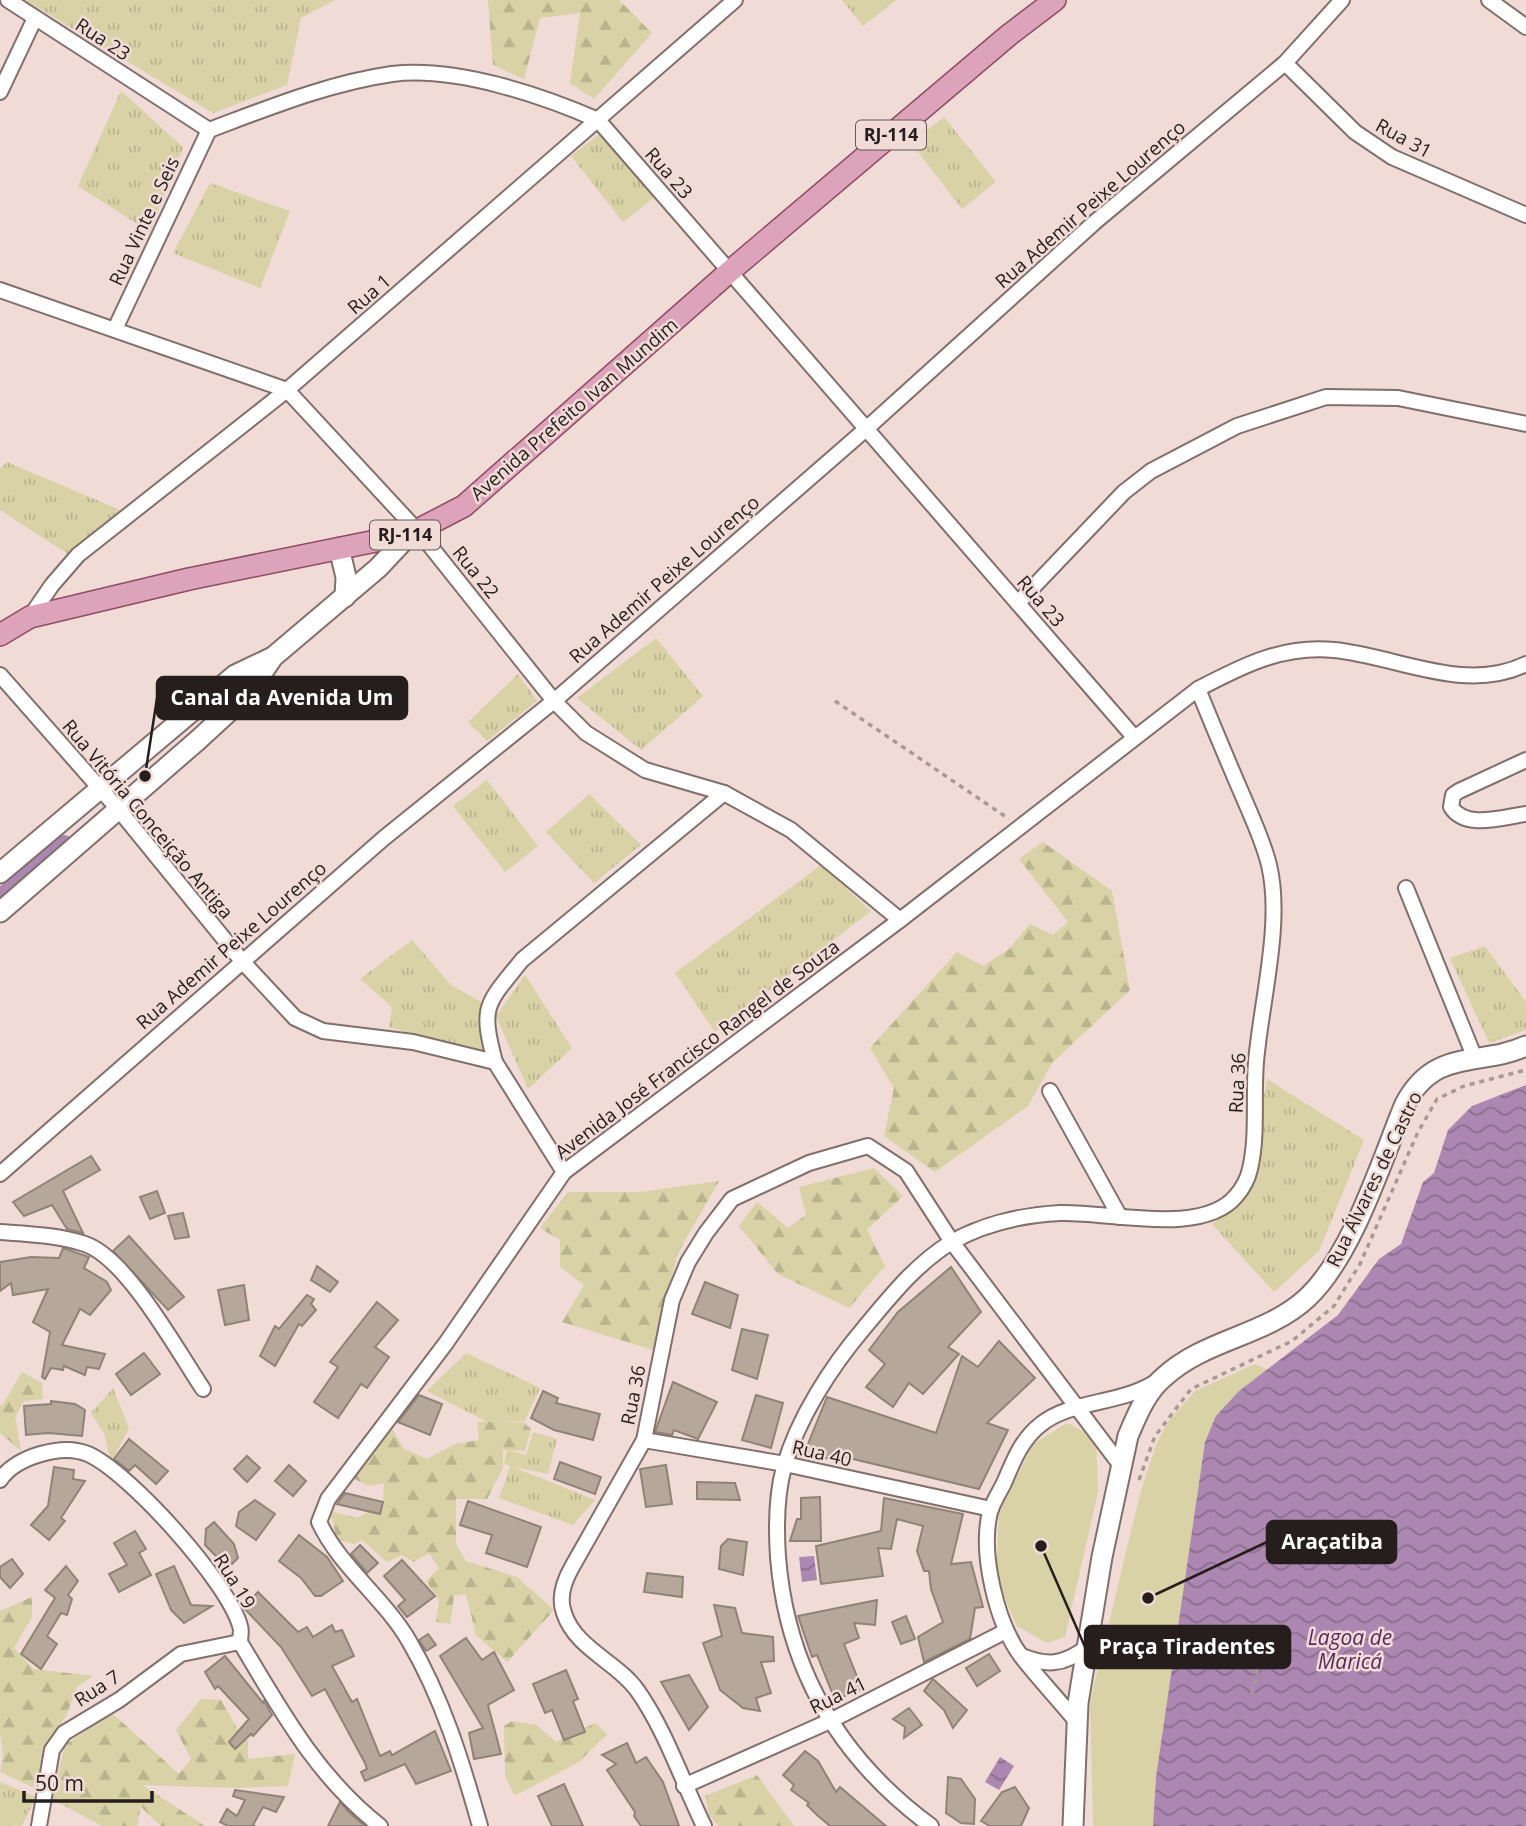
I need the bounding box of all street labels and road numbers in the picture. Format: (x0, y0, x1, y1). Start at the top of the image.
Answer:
street label: Rua 23 (71, 12, 135, 66)
street label: Rua 31 (1371, 112, 1437, 164)
street label: Rua Ademir Peixe Lourenço (989, 114, 1191, 294)
road number: RJ-114 (856, 120, 926, 150)
street label: Rua 23 (639, 142, 699, 204)
street label: Rua Vinte e Seis (103, 152, 185, 290)
street label: Rua 1 (342, 268, 396, 320)
street label: Avenida Prefeito Ivan Mundim (465, 312, 683, 506)
street label: Rua Ademir Peixe Lourenço (563, 489, 765, 669)
road number: RJ-114 (370, 520, 440, 550)
street label: Rua 22 (447, 540, 505, 604)
street label: Rua 23 (1011, 570, 1071, 632)
street label: Rua Vitória Conceição Antiga (57, 714, 239, 924)
street label: Rua Ademir Peixe Lourenço (130, 855, 332, 1035)
street label: Avenida José Francisco Rangel de Souza (549, 933, 845, 1165)
street label: Rua 36 (1222, 1052, 1252, 1114)
street label: Rua Álvares de Castro (1320, 1087, 1428, 1271)
street label: Rua 36 (614, 1363, 652, 1427)
street label: Rua 40 (790, 1434, 854, 1472)
street label: Rua 19 (208, 1548, 262, 1614)
street label: Rua 7 (69, 1664, 125, 1712)
street label: Rua 41 (805, 1670, 871, 1720)

